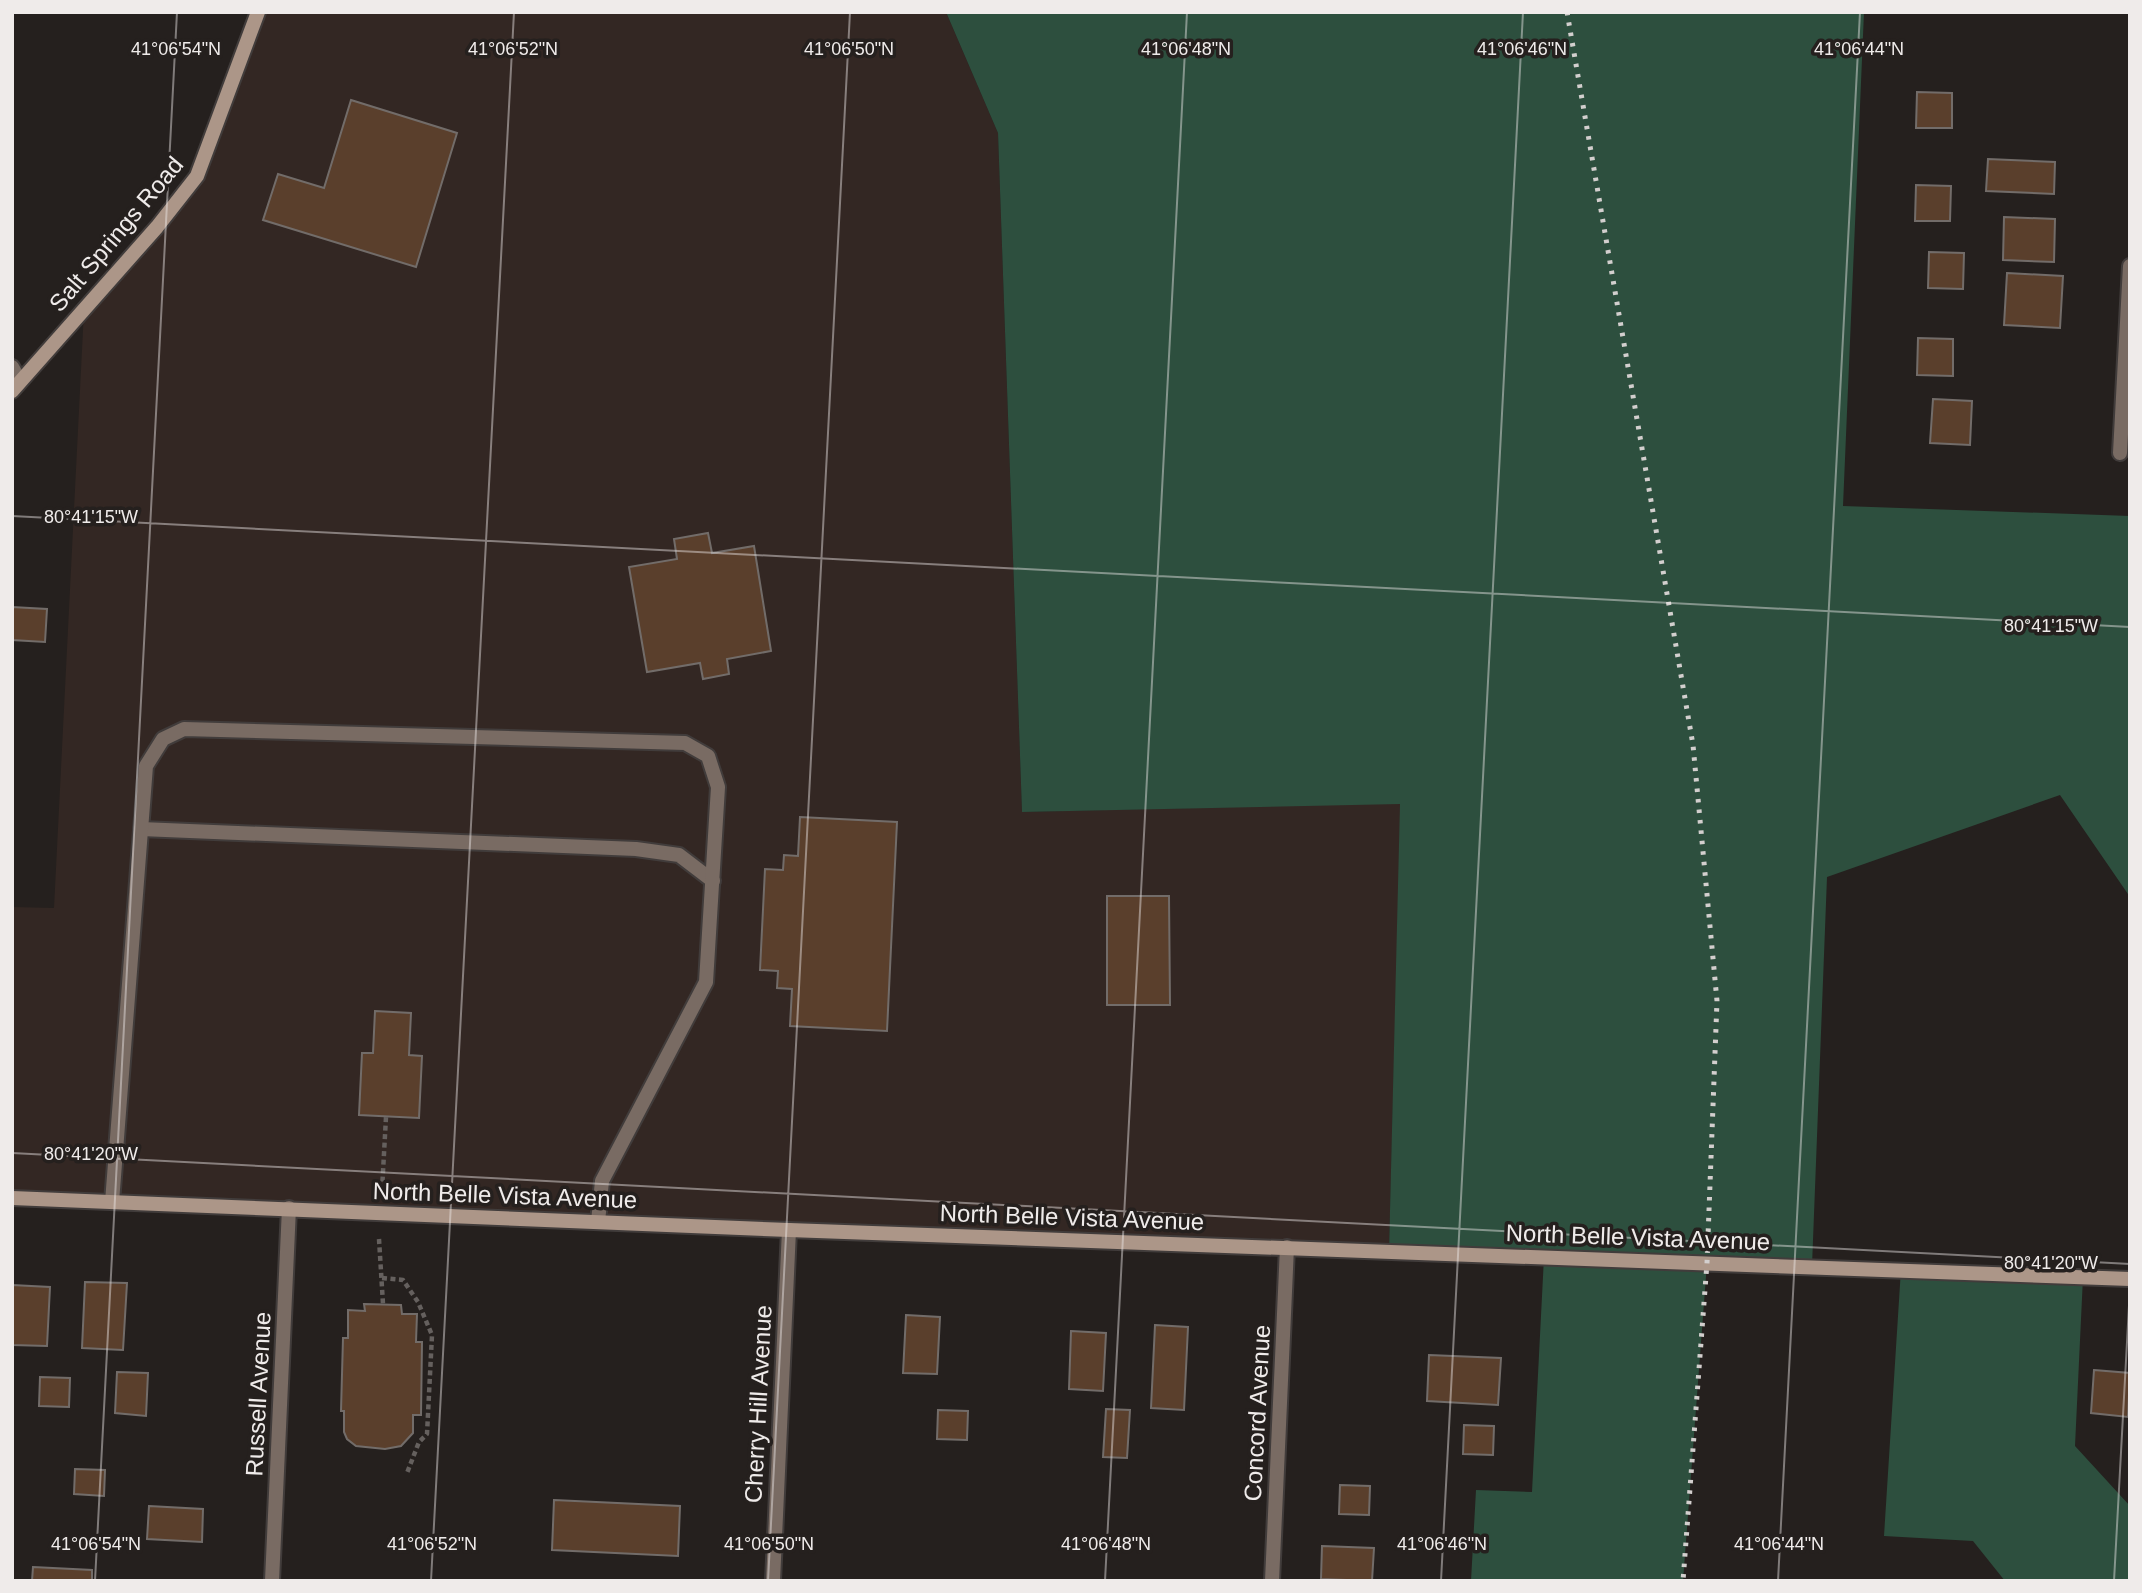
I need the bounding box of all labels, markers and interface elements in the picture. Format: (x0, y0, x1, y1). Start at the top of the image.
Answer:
text: 41°06'54"N (131, 39, 221, 59)
text: 41°06'52"N (468, 39, 558, 59)
text: 41°06'50"N (804, 39, 894, 59)
text: 41°06'48"N (1141, 39, 1231, 59)
text: 41°06'46"N (1477, 39, 1567, 59)
text: 41°06'44"N (1814, 39, 1904, 59)
street label: Salt Springs Road (43, 151, 189, 317)
text: 80°41'15"W (44, 507, 138, 527)
text: 80°41'15"W (2004, 616, 2098, 636)
text: 80°41'20"W (44, 1144, 138, 1164)
street label: North Belle Vista Avenue (372, 1177, 638, 1213)
street label: North Belle Vista Avenue (939, 1199, 1205, 1235)
street label: North Belle Vista Avenue (1505, 1219, 1771, 1255)
text: 80°41'20"W (2004, 1253, 2098, 1273)
street label: Cherry Hill Avenue (739, 1304, 777, 1504)
street label: Russell Avenue (240, 1311, 276, 1477)
street label: Concord Avenue (1239, 1324, 1275, 1502)
text: 41°06'54"N (51, 1534, 141, 1554)
text: 41°06'52"N (387, 1534, 477, 1554)
text: 41°06'50"N (724, 1534, 814, 1554)
text: 41°06'48"N (1061, 1534, 1151, 1554)
text: 41°06'46"N (1397, 1534, 1487, 1554)
text: 41°06'44"N (1734, 1534, 1824, 1554)

